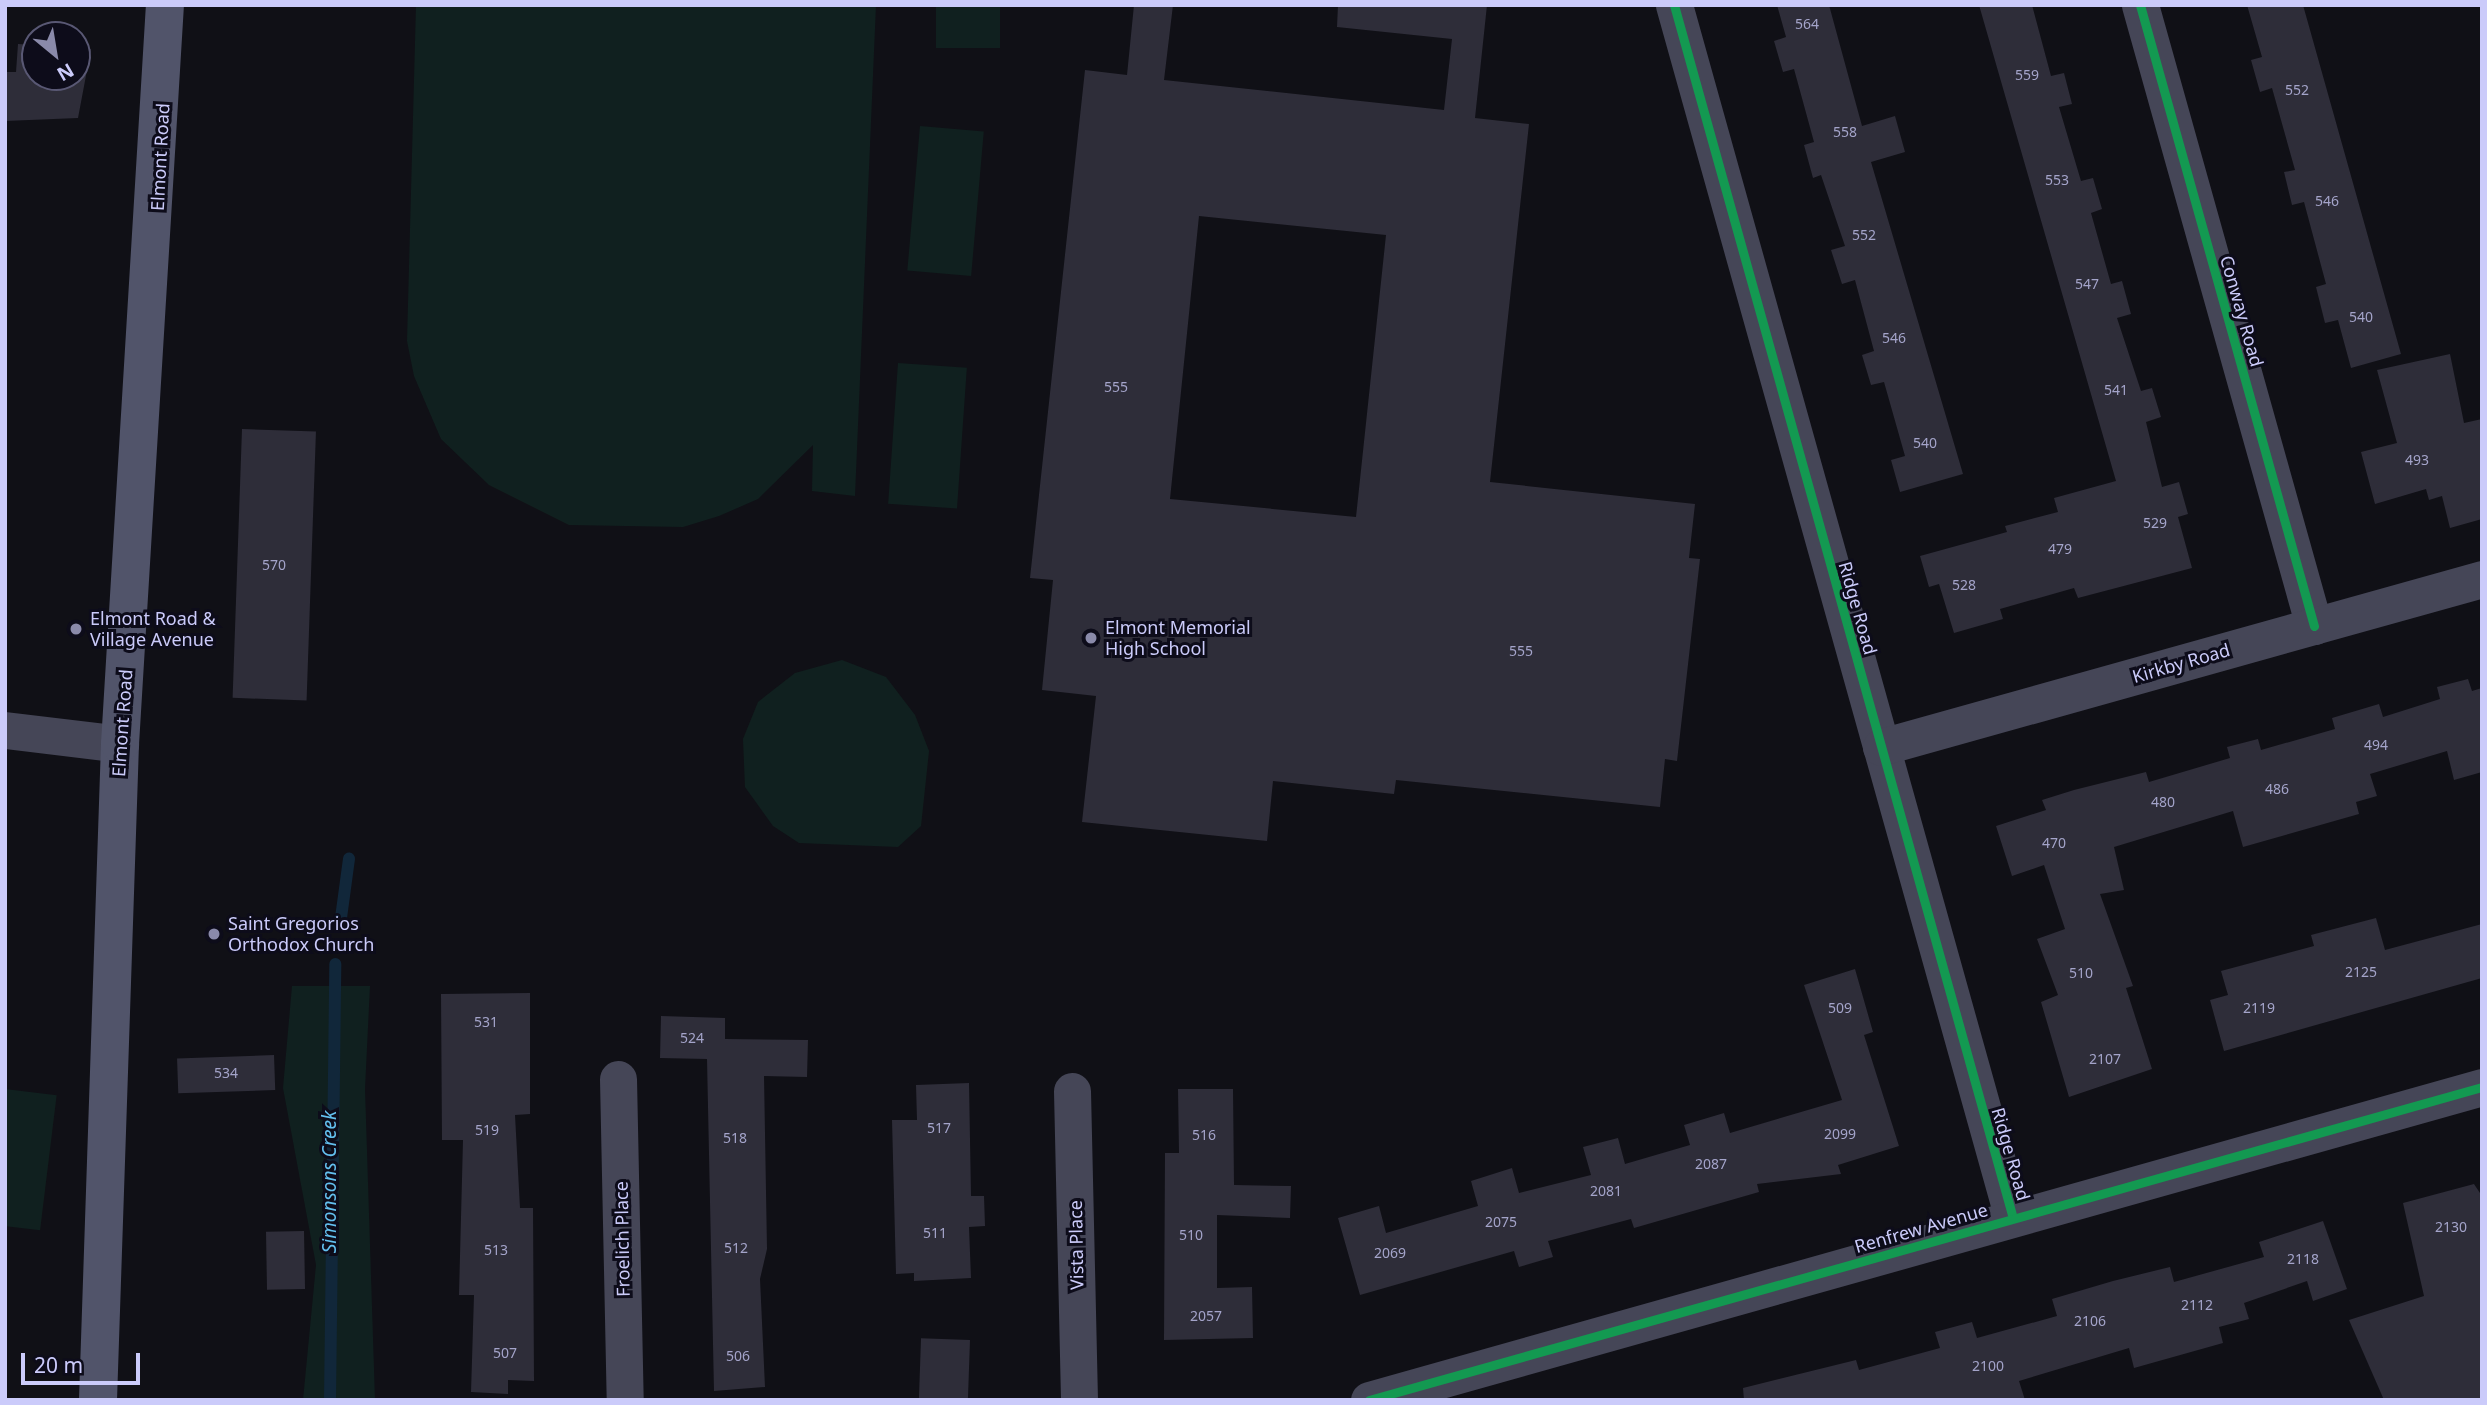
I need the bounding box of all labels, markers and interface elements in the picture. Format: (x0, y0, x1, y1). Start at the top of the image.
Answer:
house number: 564 (1795, 16, 1819, 32)
north arrow (21, 21, 91, 91)
text: N (52, 57, 79, 88)
house number: 559 (2015, 67, 2039, 83)
house number: 552 (2285, 82, 2309, 98)
street label: Elmont Road (146, 103, 174, 211)
house number: 558 (1833, 124, 1857, 140)
house number: 553 (2045, 172, 2069, 188)
house number: 546 (2315, 193, 2339, 209)
house number: 552 (1852, 227, 1876, 243)
street label: Conway Road (2216, 253, 2268, 369)
house number: 547 (2075, 276, 2099, 292)
house number: 540 (2349, 309, 2373, 325)
house number: 546 (1882, 330, 1906, 346)
house number: 555 (1104, 379, 1128, 395)
house number: 541 (2104, 382, 2128, 398)
house number: 540 (1913, 435, 1937, 451)
house number: 493 (2405, 452, 2429, 468)
house number: 529 (2143, 515, 2167, 531)
house number: 479 (2048, 541, 2072, 557)
house number: 570 (262, 557, 286, 573)
street label: Ridge Road (1834, 559, 1882, 657)
house number: 528 (1952, 577, 1976, 593)
place label: Elmont Road & Village Avenue (90, 608, 216, 650)
place label: Elmont Memorial High School (1105, 617, 1251, 660)
marker: Elmont Road & Village Avenue (68, 621, 84, 637)
marker: Elmont Memorial High School (1083, 630, 1099, 646)
street label: Kirkby Road (2130, 639, 2232, 687)
house number: 555 (1509, 643, 1533, 659)
street label: Elmont Road (107, 668, 137, 778)
house number: 494 (2364, 737, 2388, 753)
house number: 486 (2265, 781, 2289, 797)
house number: 480 (2151, 794, 2175, 810)
house number: 470 (2042, 835, 2066, 851)
place label: Saint Gregorios Orthodox Church (228, 913, 374, 956)
marker: Saint Gregorios Orthodox Church (206, 926, 222, 942)
house number: 2125 (2345, 964, 2377, 980)
house number: 510 (2069, 965, 2093, 981)
house number: 509 (1828, 1000, 1852, 1016)
house number: 2119 (2243, 1000, 2275, 1016)
house number: 531 (474, 1014, 498, 1030)
house number: 524 (680, 1030, 704, 1046)
house number: 2107 (2089, 1051, 2121, 1067)
house number: 534 (214, 1065, 238, 1081)
street label: Ridge Road (1987, 1105, 2035, 1203)
water label: Simonsons Creek (319, 1111, 341, 1253)
house number: 517 (927, 1120, 951, 1136)
house number: 519 (475, 1122, 499, 1138)
house number: 2099 (1824, 1126, 1856, 1142)
house number: 516 (1192, 1127, 1216, 1143)
house number: 518 (723, 1130, 747, 1146)
house number: 2087 (1695, 1156, 1727, 1172)
street label: Froelich Place (610, 1181, 634, 1297)
house number: 2081 (1590, 1183, 1622, 1199)
street label: Renfrew Avenue (1852, 1199, 1990, 1257)
street label: Vista Place (1064, 1200, 1088, 1290)
house number: 2075 (1485, 1214, 1517, 1230)
house number: 2130 (2435, 1219, 2467, 1235)
house number: 511 (923, 1225, 947, 1241)
house number: 510 (1179, 1227, 1203, 1243)
house number: 512 (724, 1240, 748, 1256)
house number: 513 (484, 1242, 508, 1258)
house number: 2069 (1374, 1245, 1406, 1261)
house number: 2118 (2287, 1251, 2319, 1267)
house number: 2112 (2181, 1297, 2213, 1313)
house number: 2057 (1190, 1308, 1222, 1324)
house number: 2106 (2074, 1313, 2106, 1329)
scale bar (24, 1338, 144, 1382)
house number: 507 (493, 1345, 517, 1361)
house number: 506 (726, 1348, 750, 1364)
text: 20 m (34, 1351, 83, 1379)
house number: 2100 (1972, 1358, 2004, 1374)

